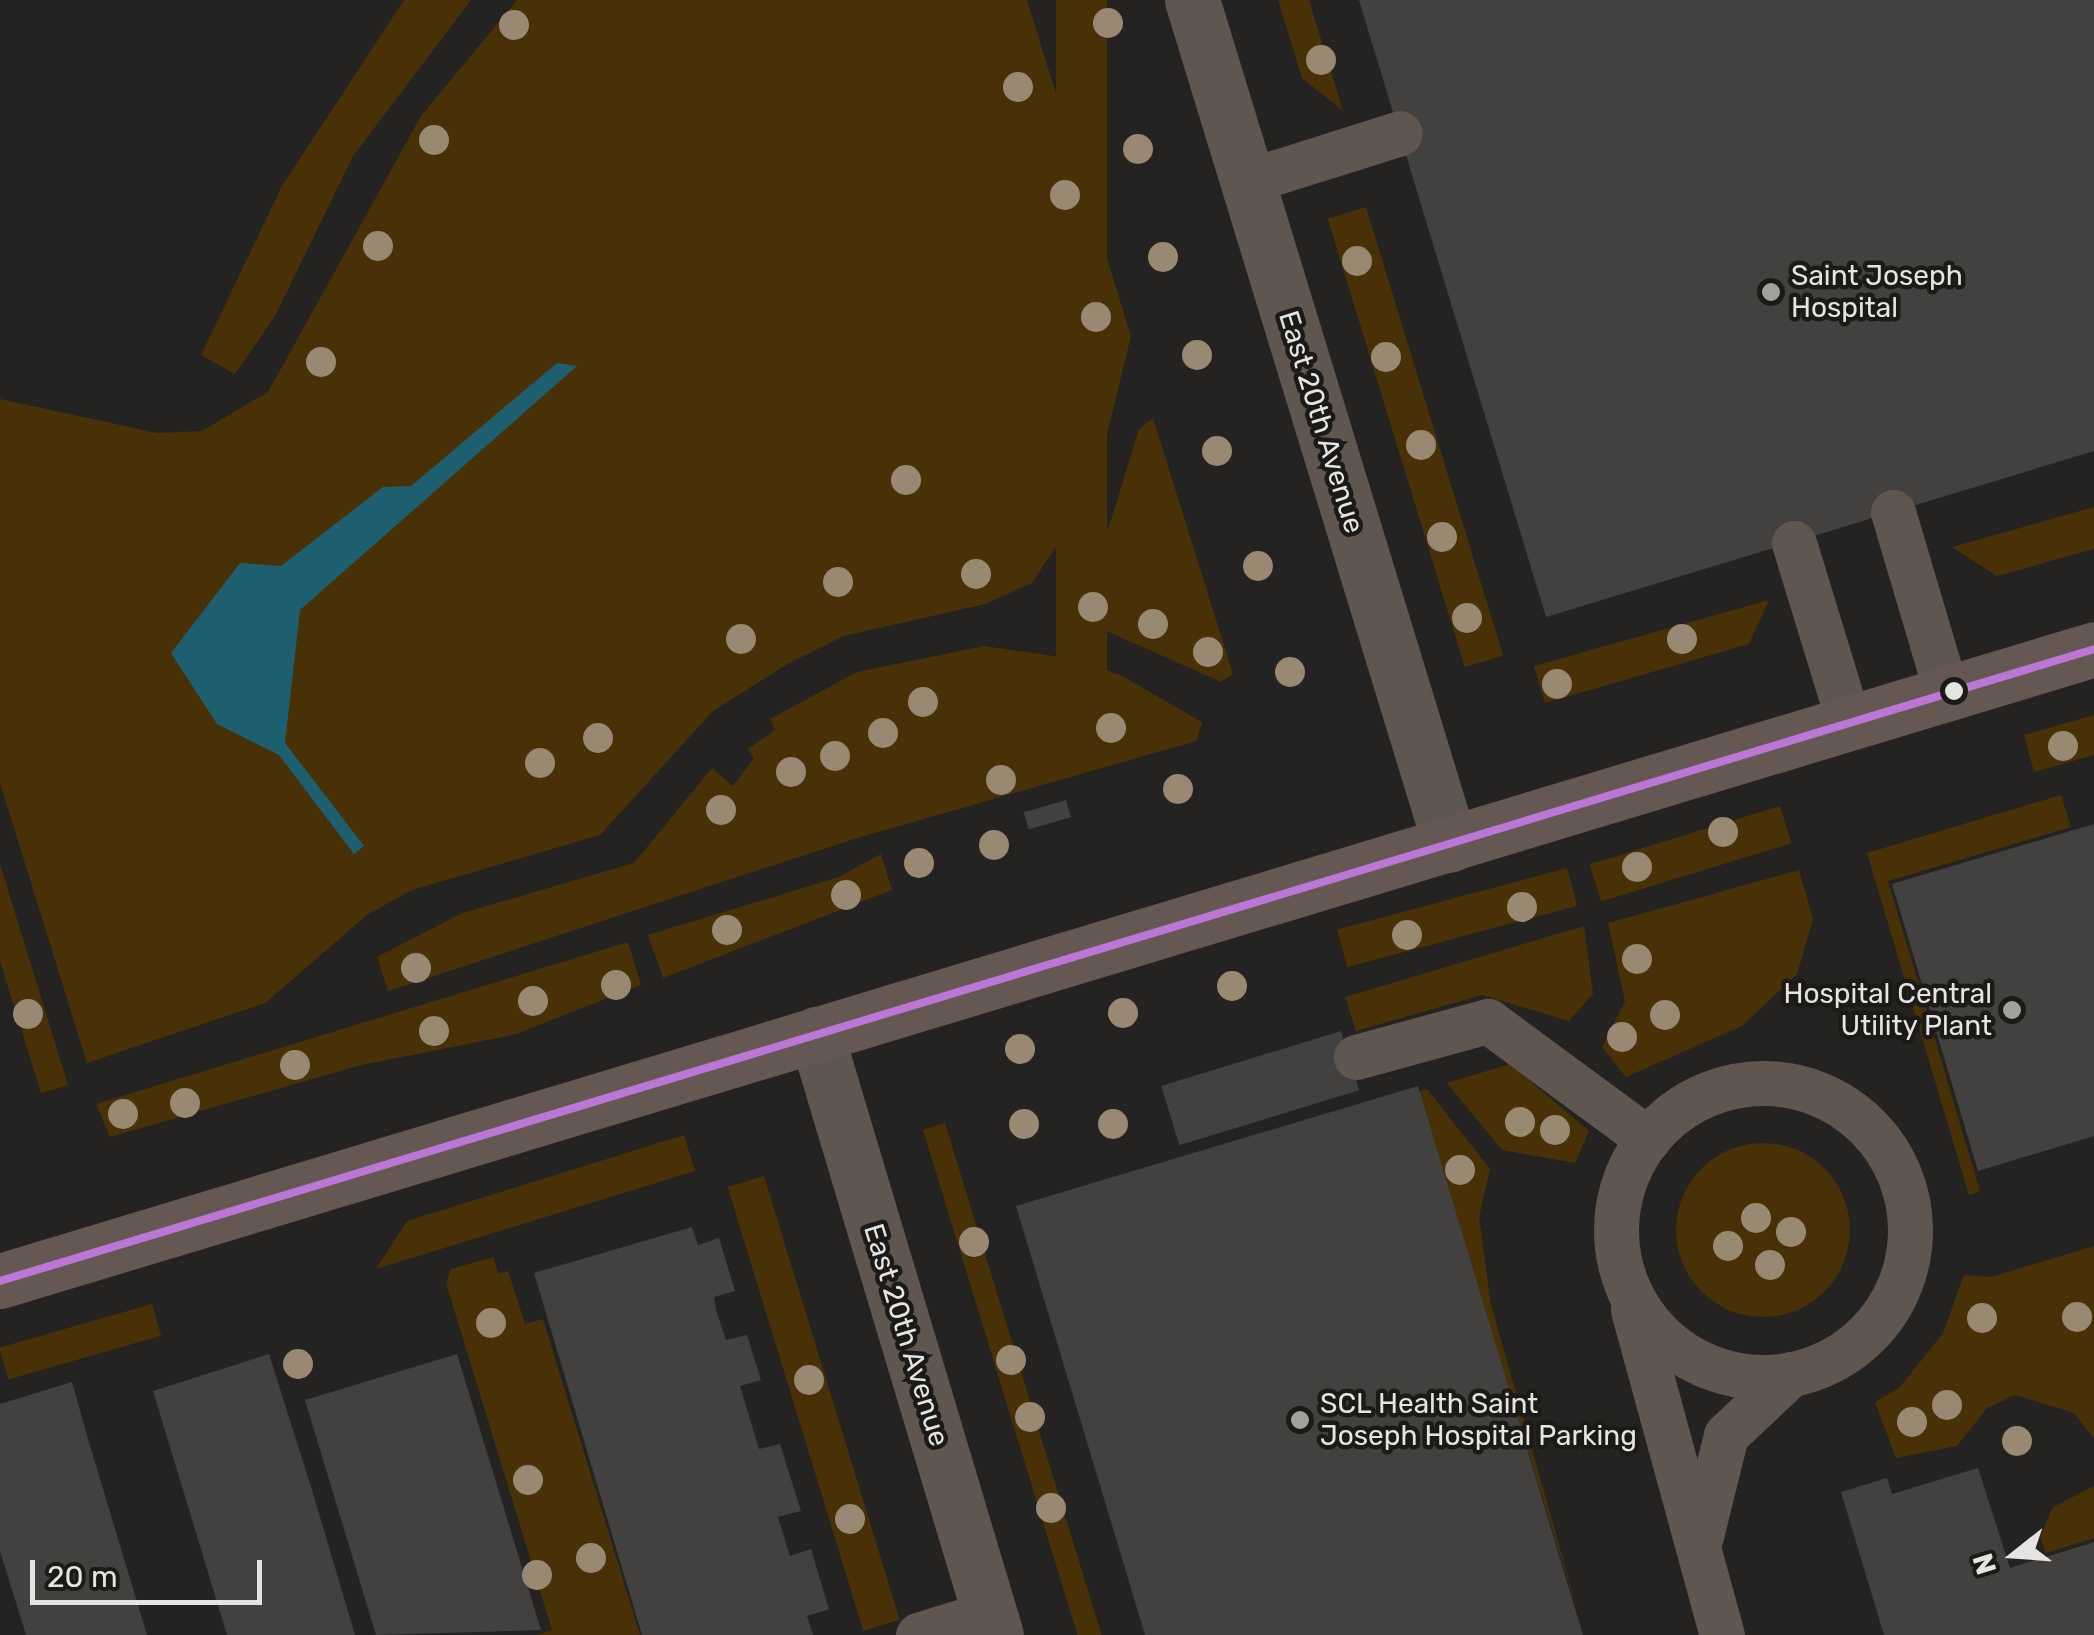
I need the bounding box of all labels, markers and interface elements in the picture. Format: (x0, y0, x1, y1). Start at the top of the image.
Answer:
place label: Saint Joseph Hospital (1791, 259, 1963, 325)
marker: Saint Joseph Hospital (1760, 281, 1782, 303)
street label: East 20th Avenue (1271, 306, 1371, 538)
unlabelled marker (1944, 681, 1964, 701)
place label: Hospital Central Utility Plant (1783, 977, 1992, 1043)
marker: Hospital Central Utility Plant (2001, 999, 2023, 1021)
street label: East 20th Avenue (856, 1219, 956, 1451)
place label: SCL Health Saint Joseph Hospital Parking (1320, 1387, 1637, 1453)
marker: SCL Health Saint Joseph Hospital Parking (1289, 1409, 1311, 1431)
north arrow (1964, 1505, 2064, 1605)
scale bar (35, 1540, 268, 1602)
text: N (1966, 1549, 2004, 1578)
text: 20 m (47, 1559, 118, 1595)

